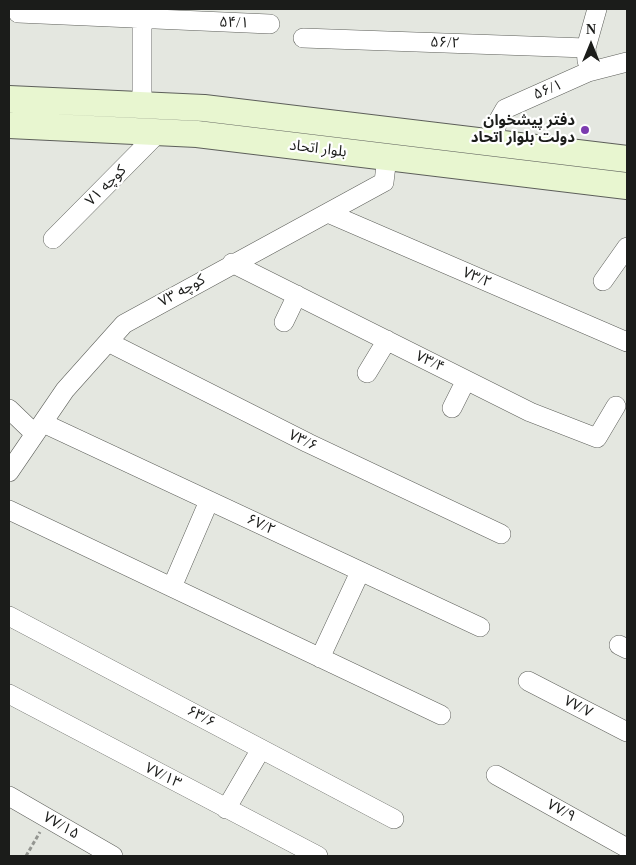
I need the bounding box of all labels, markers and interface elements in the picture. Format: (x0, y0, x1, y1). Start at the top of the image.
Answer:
street label: ۵۴/۱ (219, 13, 249, 33)
north arrow (566, 20, 616, 70)
text: N (586, 22, 596, 37)
street label: ۵۶/۲ (430, 33, 460, 53)
street label: ۵۶/۱ (531, 76, 565, 104)
place label: دفتر پیشخوان دولت بلوار اتحاد (471, 112, 575, 147)
marker: دفتر پیشخوان دولت بلوار اتحاد (579, 124, 591, 136)
street label: بلوار اتحاد (288, 137, 348, 161)
street label: کوچه ۷۱ (82, 162, 130, 210)
street label: ۷۳/۲ (460, 264, 494, 292)
street label: کوچه ۷۳ (156, 271, 208, 311)
street label: ۷۳/۴ (413, 347, 447, 377)
street label: ۷۳/۶ (286, 426, 320, 456)
street label: ۶۷/۲ (244, 511, 278, 539)
street label: ۷۷/۷ (561, 692, 595, 722)
street label: ۶۳/۶ (184, 702, 218, 732)
street label: ۷۷/۱۳ (142, 759, 184, 793)
street label: ۷۷/۹ (544, 796, 578, 826)
street label: ۷۷/۱۵ (40, 809, 82, 843)

